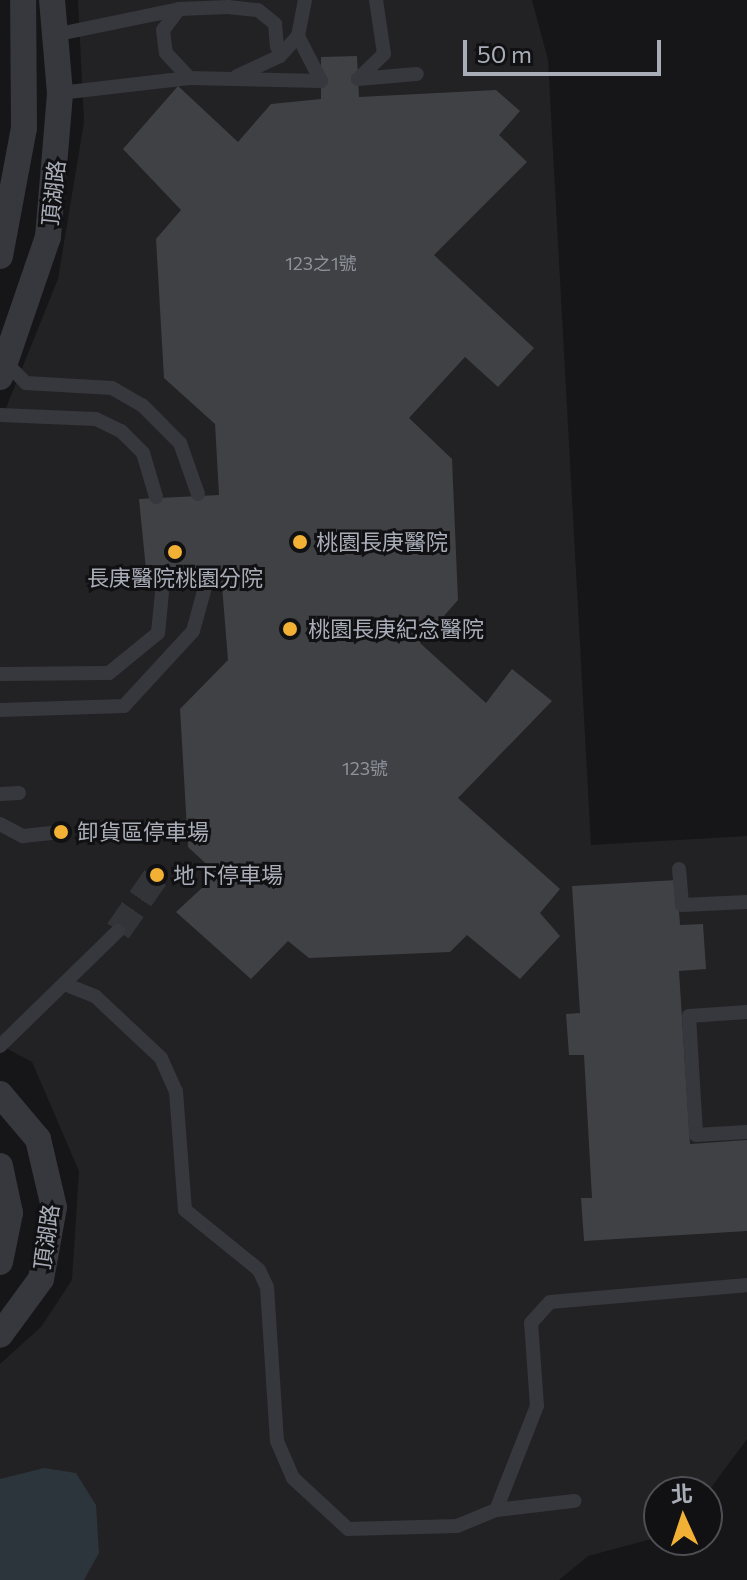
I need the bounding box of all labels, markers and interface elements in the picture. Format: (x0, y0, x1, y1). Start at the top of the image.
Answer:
scale bar (467, 24, 665, 74)
text: 50 m (477, 39, 532, 68)
street label: 頂湖路 (36, 159, 70, 227)
house number: 123之1號 (285, 252, 357, 274)
place label: 桃園長庚醫院 (316, 529, 448, 555)
marker: 桃園長庚醫院 (291, 533, 309, 551)
marker: 長庚醫院桃園分院 (166, 543, 184, 561)
place label: 長庚醫院桃園分院 (87, 565, 263, 591)
place label: 桃園長庚紀念醫院 (308, 616, 484, 642)
marker: 桃園長庚紀念醫院 (279, 618, 301, 640)
house number: 123號 (342, 757, 388, 779)
place label: 卸貨區停車場 (77, 819, 209, 845)
marker: 卸貨區停車場 (52, 823, 70, 841)
place label: 地下停車場 (173, 862, 283, 888)
marker: 地下停車場 (148, 866, 166, 884)
street label: 頂湖路 (28, 1202, 64, 1272)
north arrow (643, 1476, 723, 1556)
text: 北 (670, 1479, 694, 1508)

